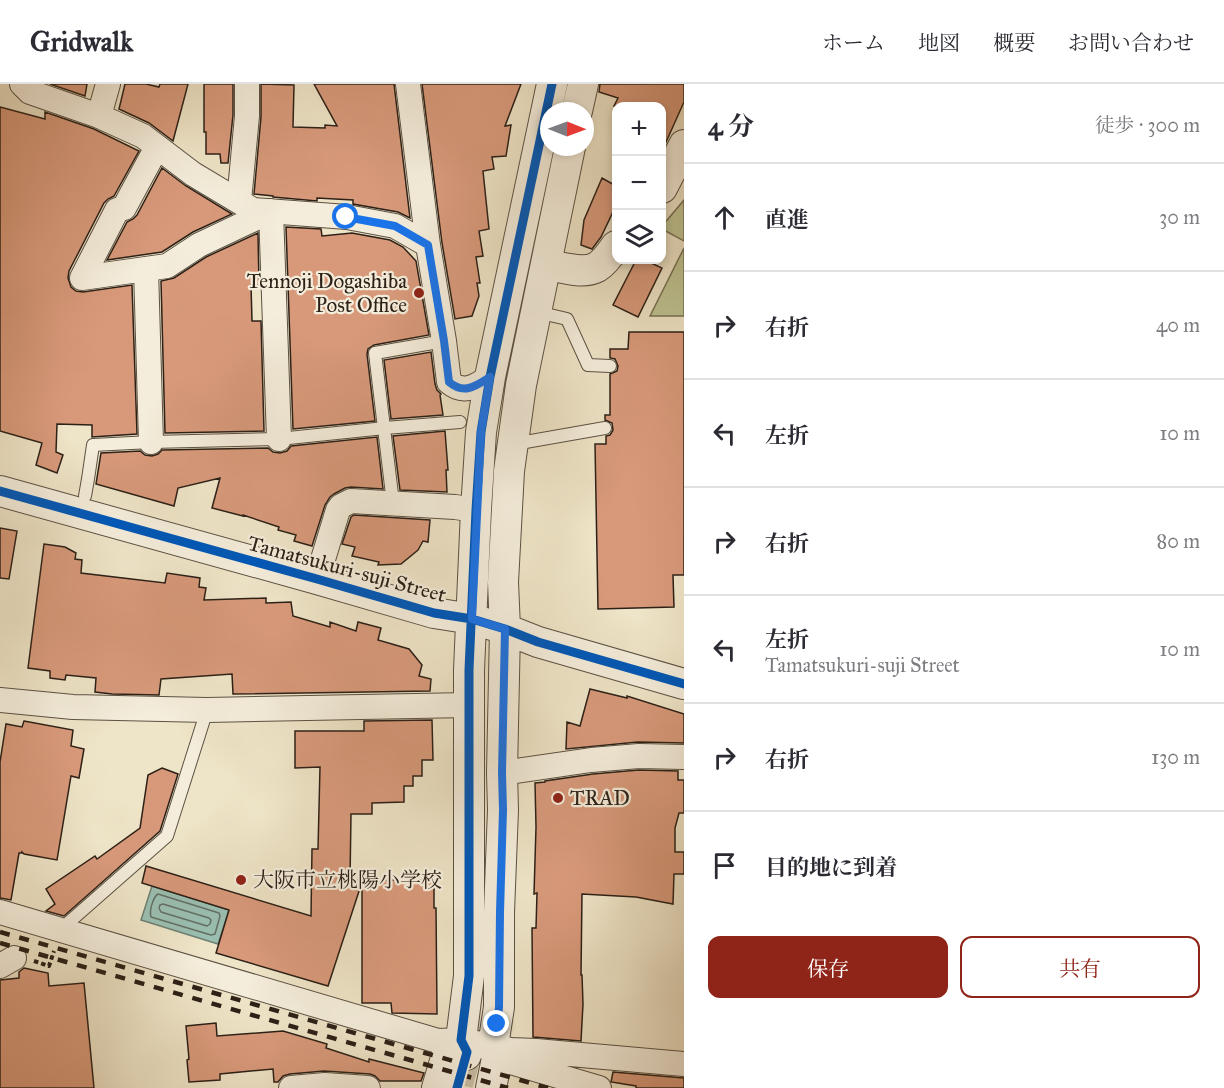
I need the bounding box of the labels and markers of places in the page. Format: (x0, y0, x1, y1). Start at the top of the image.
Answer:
place label: Tennoji Dogashiba Post Office (247, 268, 407, 318)
marker: Tennoji Dogashiba Post Office (412, 286, 426, 300)
place label: TRAD (570, 785, 630, 811)
marker: TRAD (551, 791, 565, 805)
place label: 大阪市立桃陽小学校 (253, 867, 442, 893)
marker: 大阪市立桃陽小学校 (234, 873, 248, 887)

